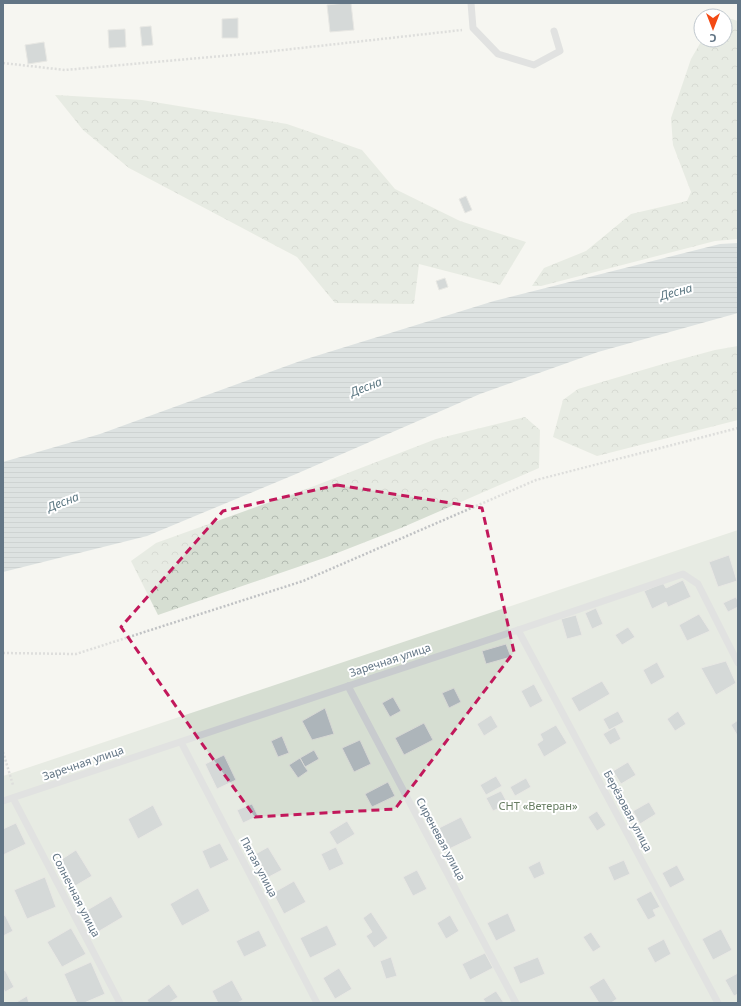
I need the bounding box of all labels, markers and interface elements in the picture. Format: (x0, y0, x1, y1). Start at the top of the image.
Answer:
north arrow (693, 8, 733, 48)
text: С (709, 31, 717, 46)
water label: Десна (656, 279, 694, 305)
water label: Десна (345, 373, 385, 401)
water label: Десна (42, 488, 82, 516)
street label: Заречная улица (347, 639, 433, 680)
street label: Заречная улица (40, 742, 125, 783)
street label: Берёзовая улица (601, 767, 656, 854)
street label: Сиреневая улица (413, 795, 470, 883)
park label: СНТ «Ветеран» (498, 798, 578, 813)
street label: Пятая улица (237, 834, 282, 899)
street label: Солнечная улица (49, 850, 104, 939)

